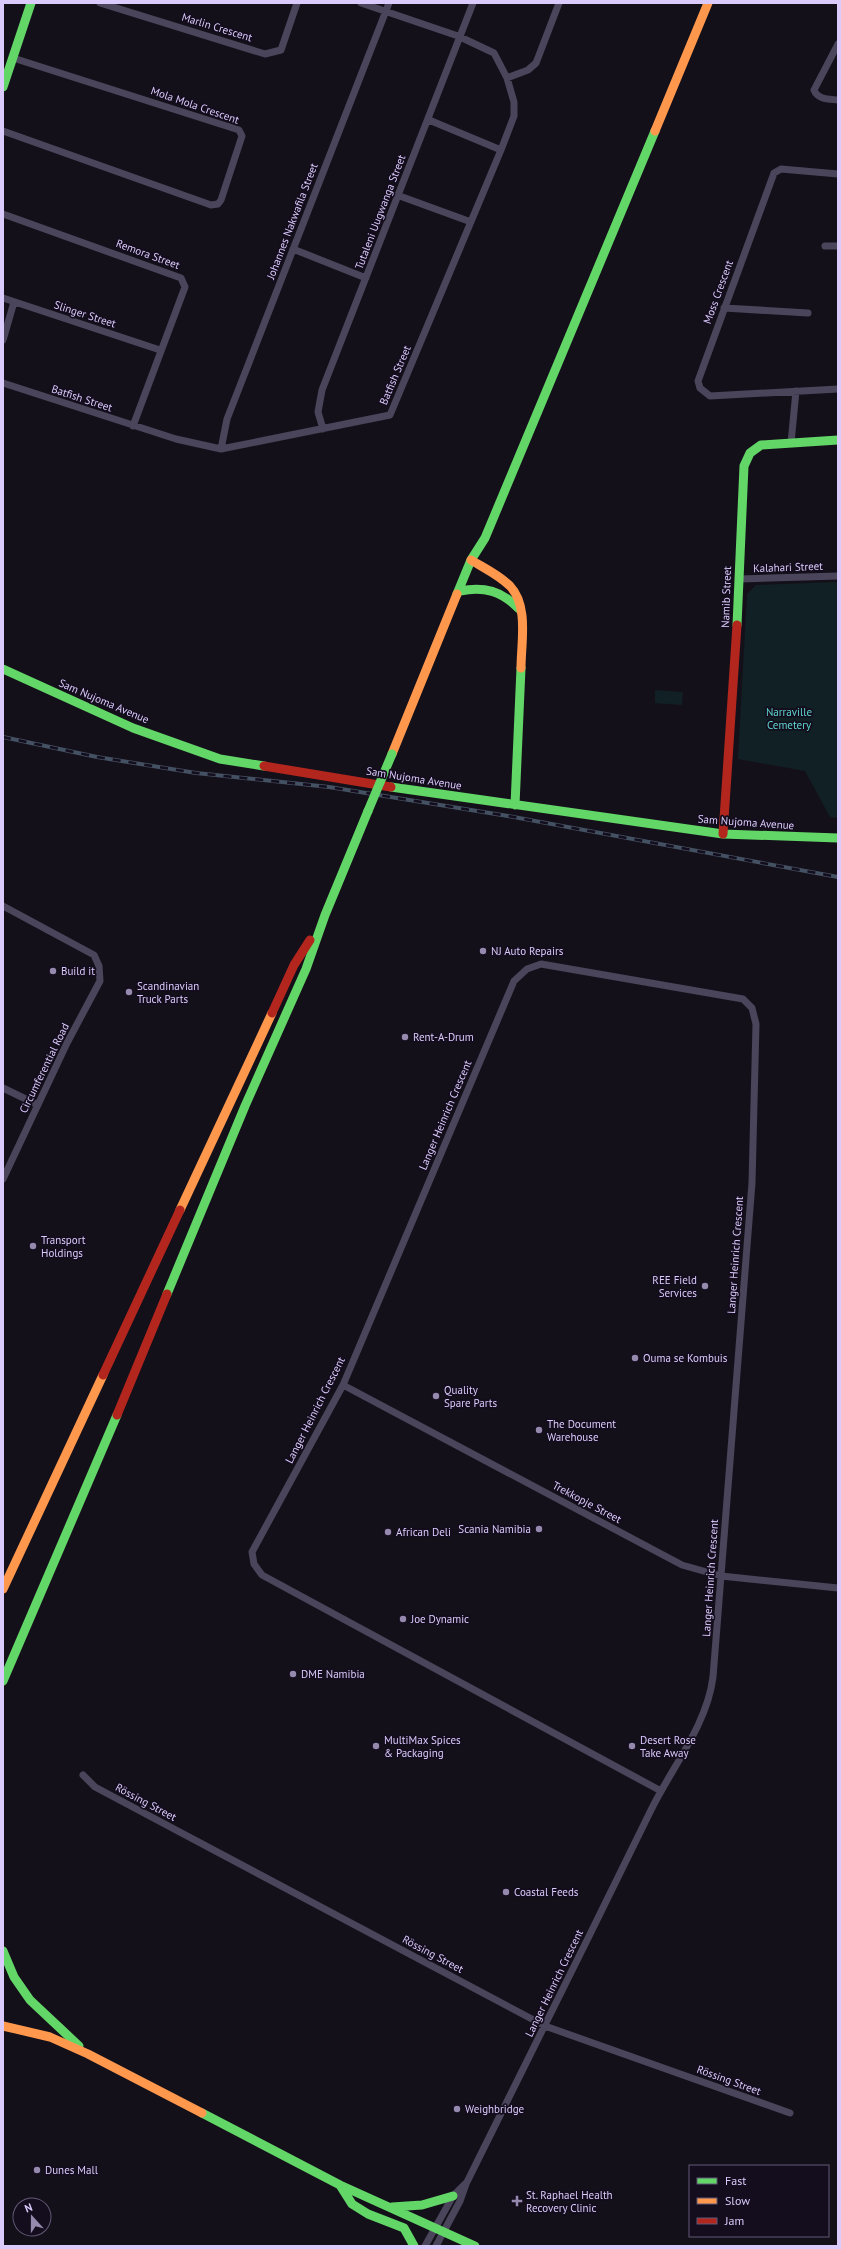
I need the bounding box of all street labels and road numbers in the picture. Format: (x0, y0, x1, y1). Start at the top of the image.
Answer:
street label: Marlin Crescent (180, 10, 254, 44)
street label: Mola Mola Crescent (149, 83, 241, 127)
street label: Tutaleni Uugwanga Street (352, 152, 408, 271)
street label: Johannes Nakwafila Street (263, 161, 321, 282)
street label: Remora Street (114, 236, 182, 272)
street label: Moss Crescent (700, 258, 736, 326)
street label: Slinger Street (52, 297, 118, 331)
street label: Batfish Street (376, 343, 414, 407)
street label: Batfish Street (50, 382, 114, 415)
street label: Kalahari Street (753, 559, 823, 575)
street label: Namib Street (718, 566, 734, 628)
street label: Sam Nujoma Avenue (57, 676, 152, 726)
street label: Sam Nujoma Avenue (365, 764, 463, 793)
street label: Sam Nujoma Avenue (697, 812, 795, 832)
street label: Circumferential Road (16, 1021, 72, 1115)
street label: Langer Heinrich Crescent (416, 1058, 475, 1172)
street label: Langer Heinrich Crescent (724, 1196, 746, 1314)
street label: Langer Heinrich Crescent (282, 1354, 348, 1466)
street label: Trekkopje Street (550, 1478, 624, 1526)
street label: Langer Heinrich Crescent (699, 1519, 721, 1637)
street label: Rössing Street (113, 1780, 179, 1824)
street label: Langer Heinrich Crescent (522, 1927, 586, 2039)
street label: Rössing Street (400, 1932, 466, 1976)
street label: Rössing Street (695, 2062, 763, 2098)

